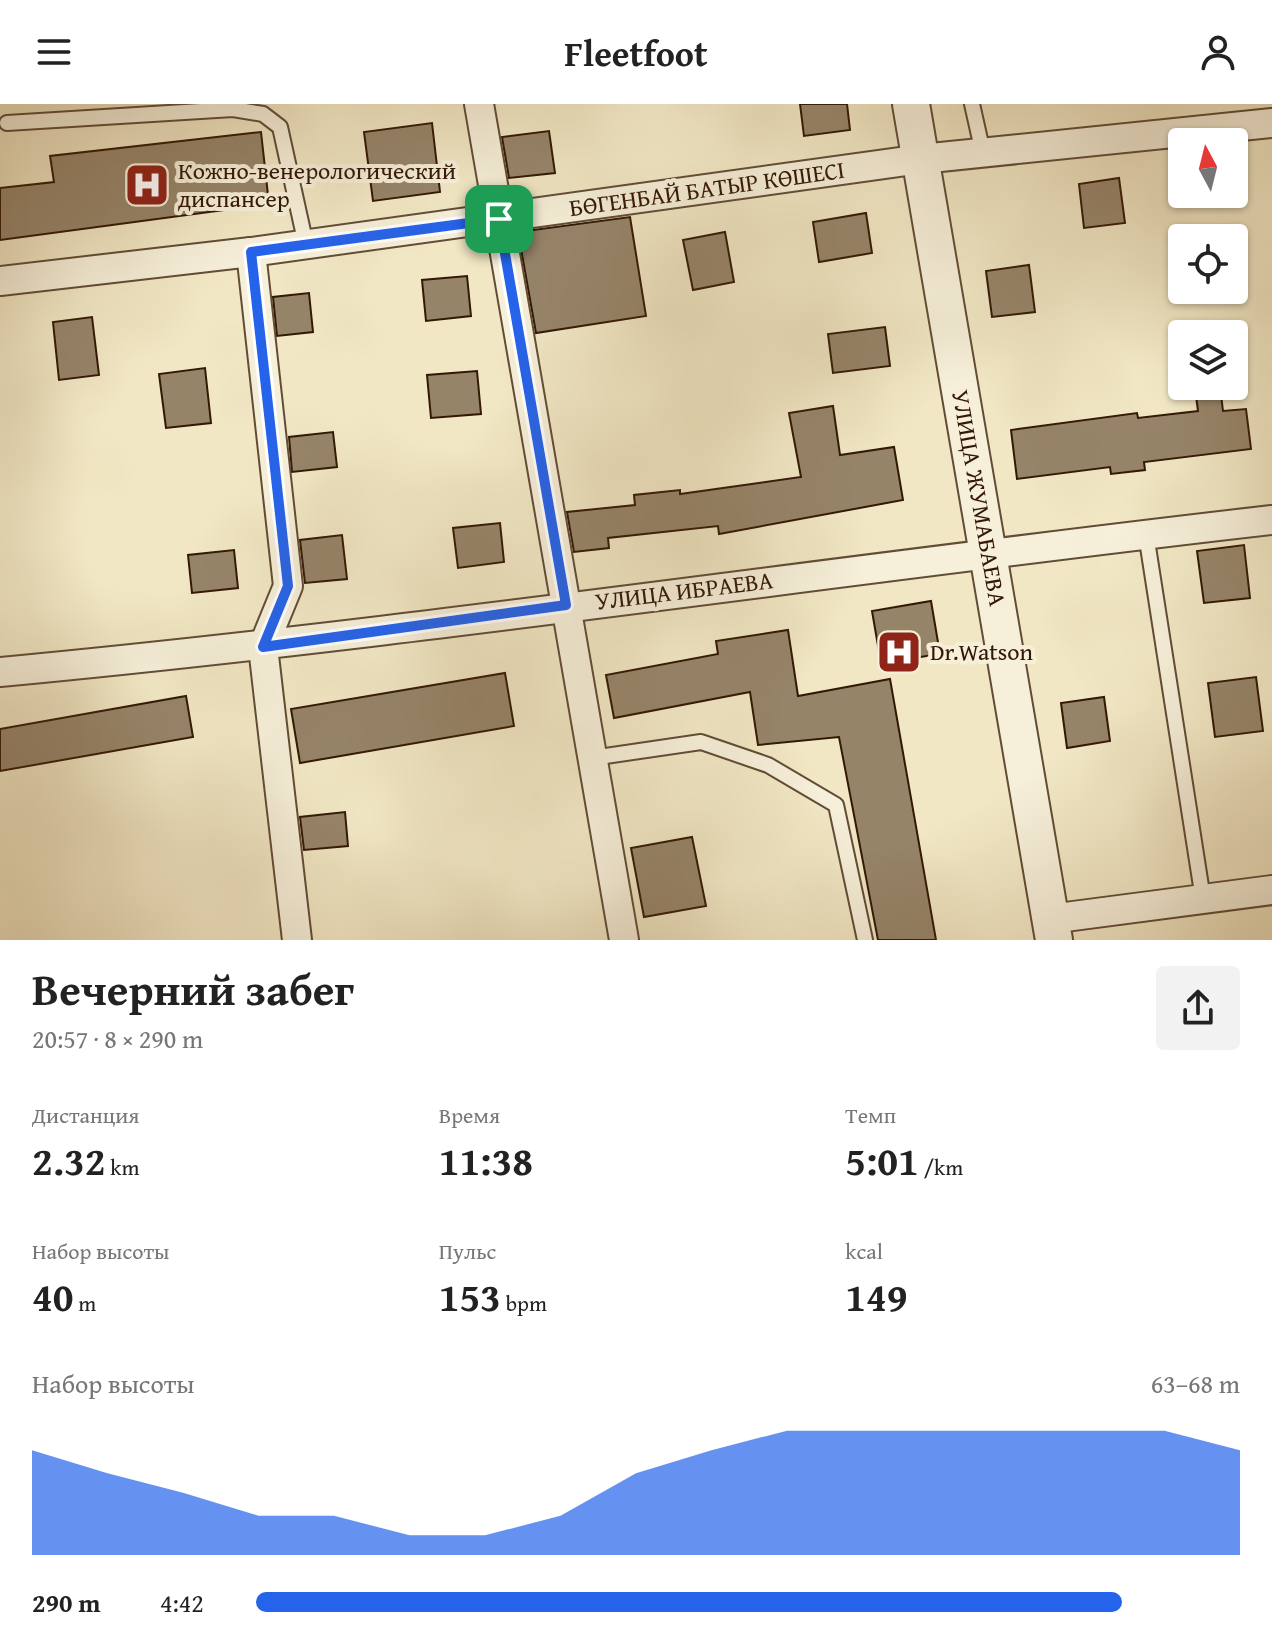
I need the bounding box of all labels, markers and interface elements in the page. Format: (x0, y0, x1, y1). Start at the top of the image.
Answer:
text: Fleetfoot (564, 26, 708, 79)
icon: menu (32, 30, 76, 74)
icon: person (1196, 30, 1240, 74)
north arrow (1168, 128, 1248, 208)
map controls (1168, 128, 1248, 400)
street label: БӨГЕНБАЙ БАТЫР КӨШЕСІ (567, 152, 847, 225)
place label: Кожно-венерологический диспансер (178, 153, 456, 216)
hospital icon: Кожно-венерологический диспансер (123, 161, 171, 209)
pin (465, 185, 533, 253)
icon: arrive (477, 197, 521, 241)
button: locate (1168, 224, 1248, 304)
button: layers (1168, 320, 1248, 400)
street label: УЛИЦА ЖУМАБАЕВА (943, 387, 1016, 609)
street label: УЛИЦА ИБРАЕВА (593, 562, 775, 619)
hospital icon: Dr.Watson (875, 628, 923, 676)
place label: Dr.Watson (930, 634, 1034, 669)
text: Вечерний забег (32, 957, 354, 1021)
button: share (1156, 966, 1240, 1050)
text: 20:57 · 8 × 290 m (32, 1019, 203, 1058)
text: Дистанция (32, 1099, 140, 1131)
text: Время (439, 1099, 500, 1131)
text: Темп (845, 1099, 896, 1131)
text: 2.32 (32, 1131, 105, 1190)
text: 11:38 (439, 1131, 533, 1190)
text: 5:01 (845, 1131, 919, 1190)
text: km (105, 1151, 139, 1183)
text: /km (919, 1151, 963, 1183)
text: Набор высоты (32, 1235, 169, 1267)
text: Пульс (439, 1235, 496, 1267)
text: kcal (845, 1235, 883, 1267)
text: 40 (32, 1267, 73, 1326)
text: 153 (439, 1267, 501, 1326)
text: 149 (845, 1267, 908, 1326)
text: m (73, 1287, 96, 1319)
text: bpm (501, 1287, 547, 1319)
text: Набор высоты (32, 1364, 194, 1403)
text: 63–68 m (1151, 1364, 1240, 1403)
text: 290 m (32, 1583, 100, 1622)
text: 4:42 (160, 1583, 204, 1622)

